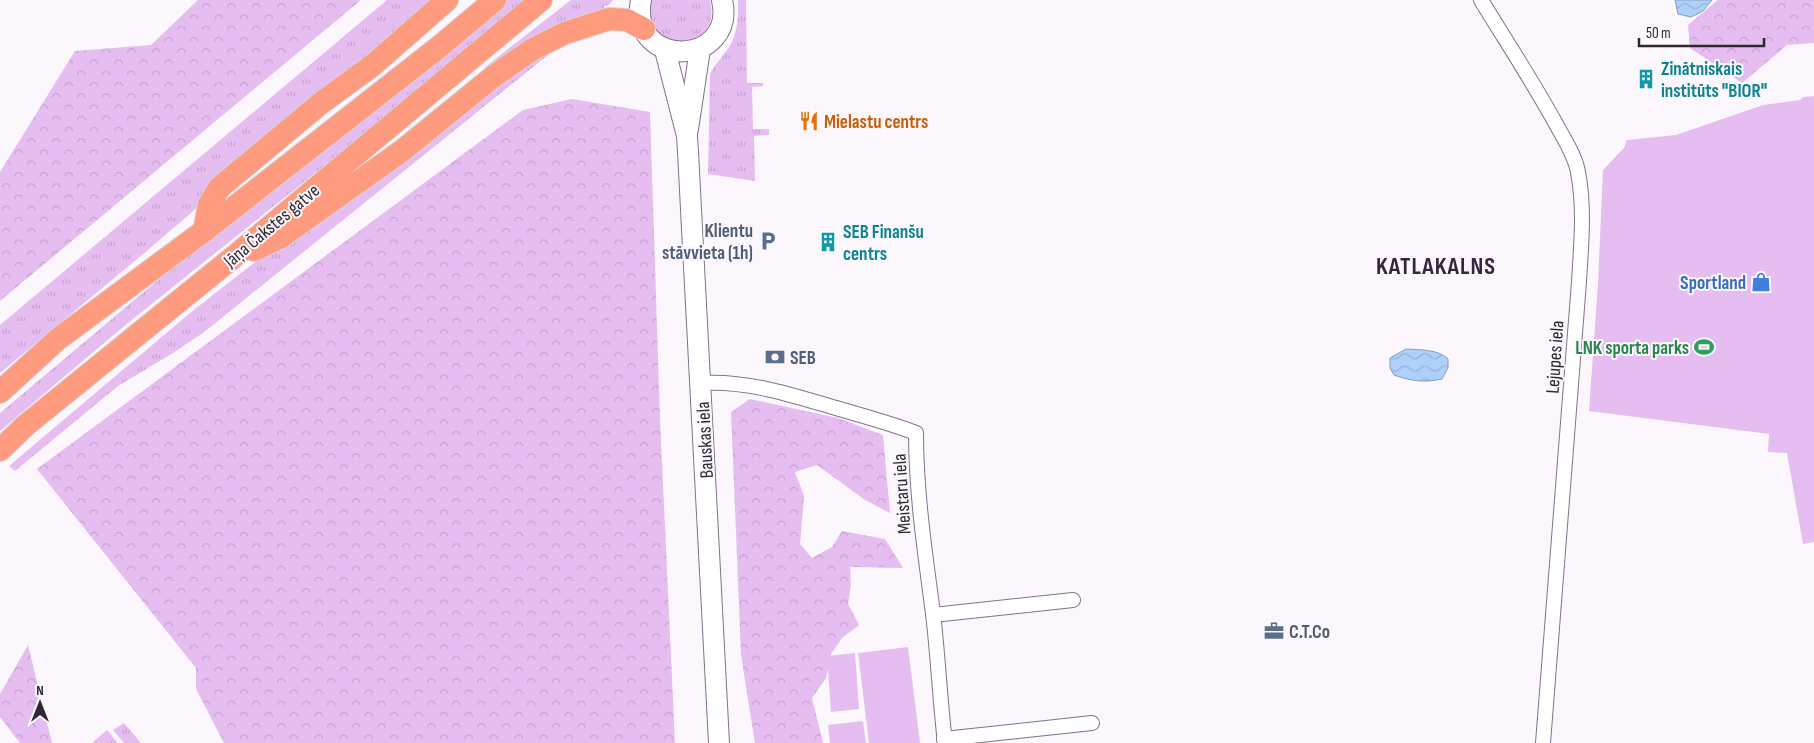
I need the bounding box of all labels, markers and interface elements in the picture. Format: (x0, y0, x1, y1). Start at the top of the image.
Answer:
scale bar (1639, 15, 1764, 47)
text: 50 m (1646, 24, 1671, 43)
place label: Zinātniskais institūts "BIOR" (1661, 58, 1767, 103)
building icon: Zinātniskais institūts "BIOR" (1635, 68, 1657, 90)
restaurant icon: Mielastu centrs (798, 110, 820, 132)
place label: Mielastu centrs (824, 111, 928, 134)
street label: Jāņa Čakstes gatve (219, 179, 325, 274)
place label: Klientu stāvvieta (1h) (662, 220, 753, 265)
place label: SEB Finanšu centrs (843, 221, 924, 266)
parking icon: Klientu stāvvieta (1h) (757, 230, 779, 252)
building icon: SEB Finanšu centrs (817, 231, 839, 253)
district label: KATLAKALNS (1376, 252, 1496, 281)
shop icon: Sportland (1750, 271, 1772, 293)
place label: Sportland (1680, 272, 1746, 295)
street label: Lejupes iela (1541, 320, 1570, 394)
sports icon: LNK sporta parks (1693, 336, 1715, 358)
place label: LNK sporta parks (1575, 337, 1689, 360)
bank icon: SEB (764, 346, 786, 368)
place label: SEB (790, 347, 816, 370)
street label: Bauskas iela (692, 401, 719, 479)
street label: Meistaru iela (888, 453, 917, 535)
office icon: C.T.Co (1263, 620, 1285, 642)
place label: C.T.Co (1289, 621, 1330, 644)
north arrow (15, 678, 65, 728)
text: N (36, 682, 44, 699)

